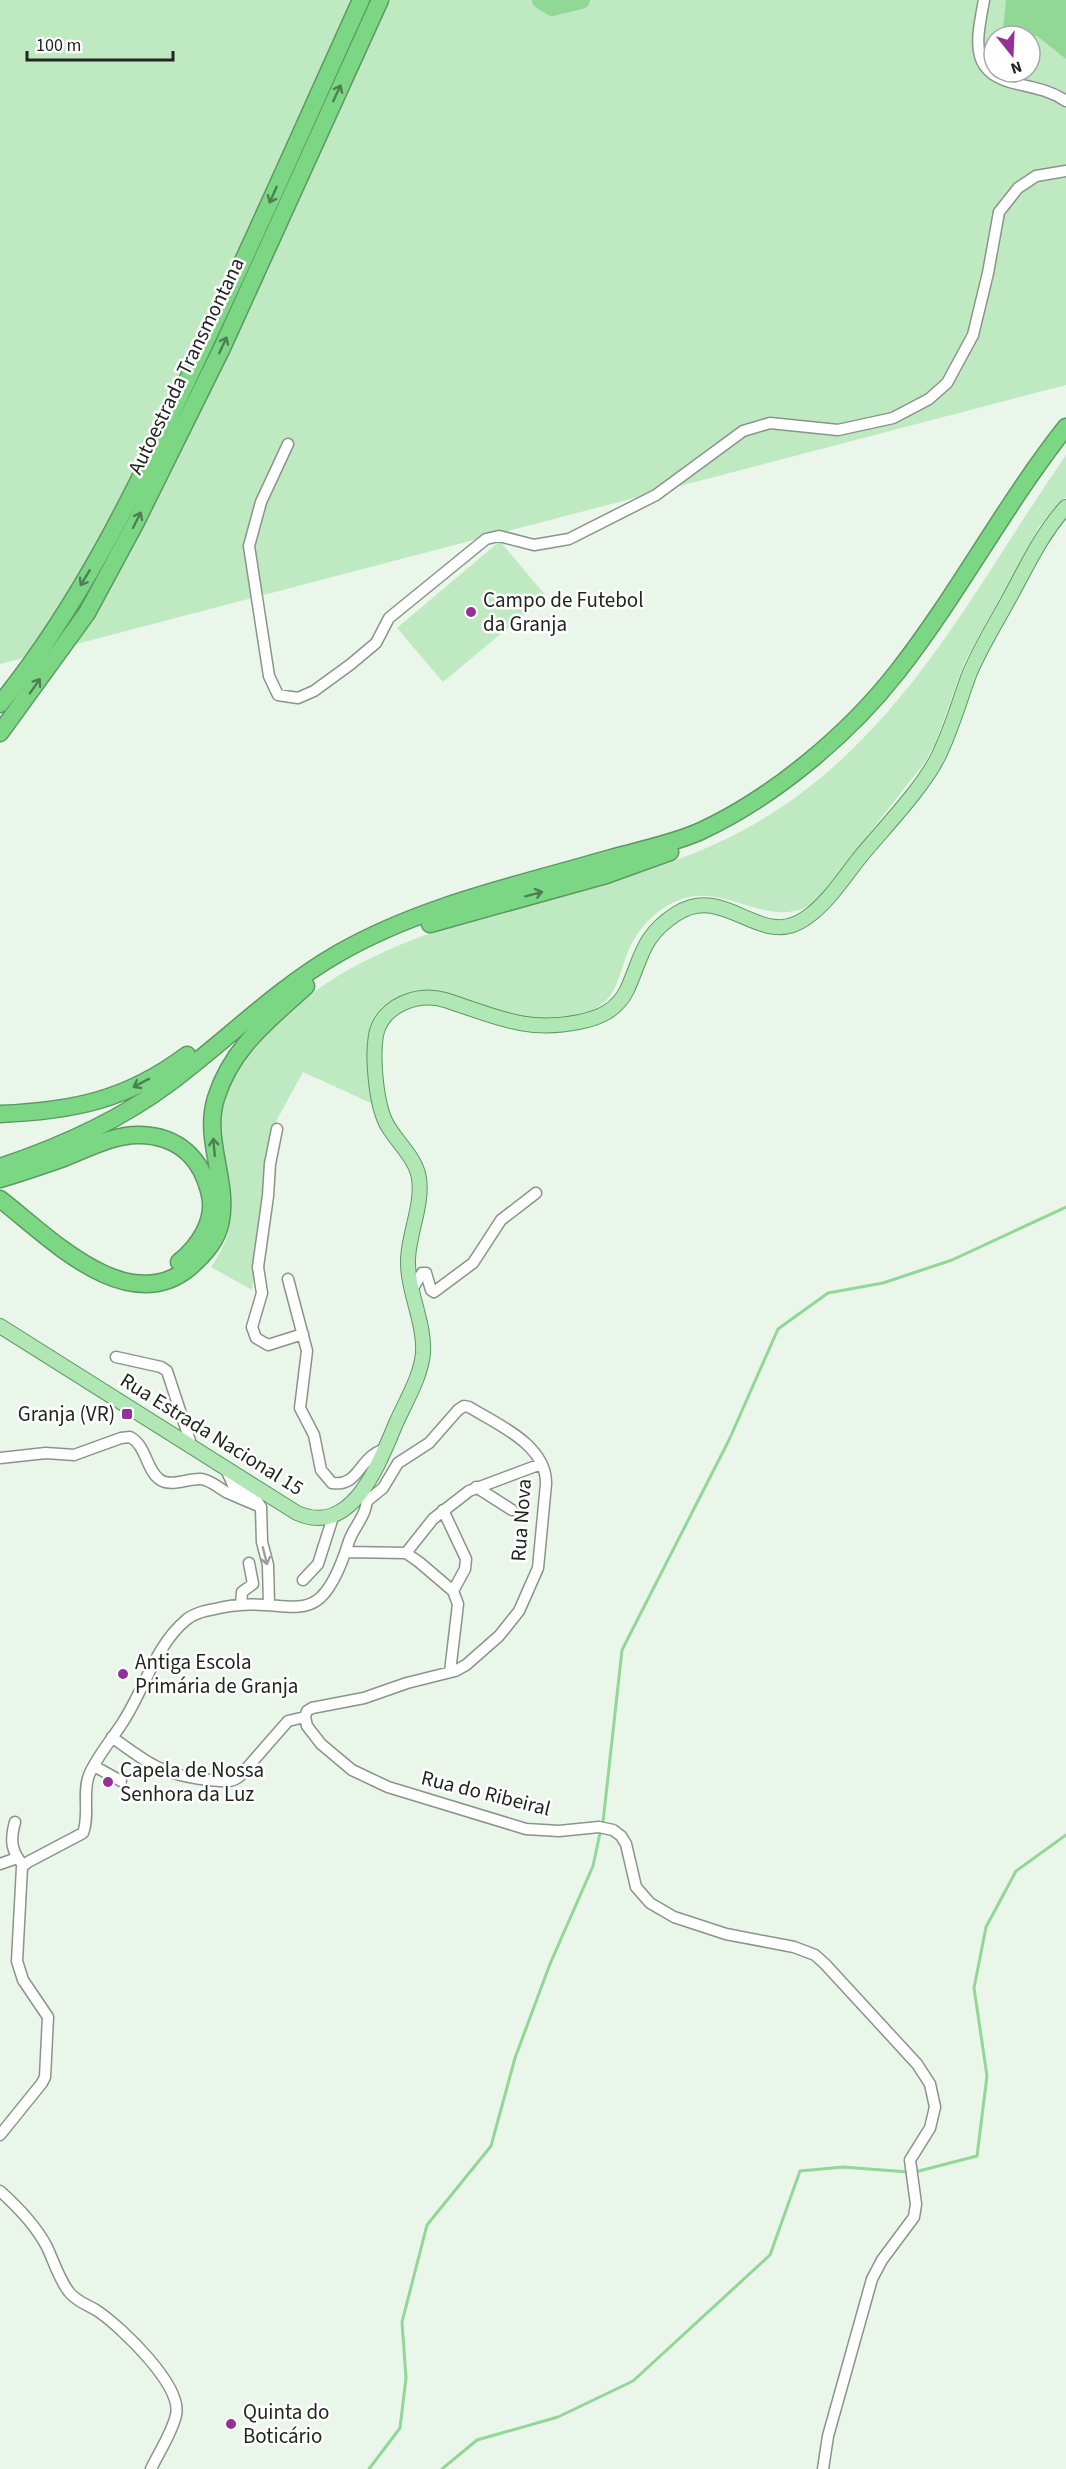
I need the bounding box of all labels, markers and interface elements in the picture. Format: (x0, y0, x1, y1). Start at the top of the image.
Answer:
scale bar (27, 24, 172, 62)
north arrow (982, 24, 1042, 84)
text: 100 m (36, 33, 81, 58)
text: N (1008, 55, 1025, 79)
one-way arrow (332, 85, 344, 103)
one-way arrow (267, 186, 278, 204)
street label: Autoestrada Transmontana (120, 252, 252, 480)
one-way arrow (218, 337, 230, 355)
one-way arrow (131, 512, 143, 529)
one-way arrow (79, 569, 91, 586)
place label: Campo de Futebol da Granja (483, 585, 644, 639)
marker: Campo de Futebol da Granja (464, 605, 478, 619)
one-way arrow (29, 678, 41, 695)
one-way arrow (524, 888, 543, 900)
one-way arrow (132, 1078, 150, 1089)
one-way arrow (208, 1138, 219, 1158)
street label: Rua Estrada Nacional 15 (114, 1365, 310, 1503)
place label: Granja (VR) (18, 1399, 115, 1429)
marker: Granja (VR) (120, 1407, 134, 1421)
street label: Rua Nova (503, 1478, 539, 1562)
one-way arrow (260, 1546, 272, 1565)
place label: Antiga Escola Primária de Granja (135, 1647, 298, 1701)
marker: Antiga Escola Primária de Granja (116, 1667, 130, 1681)
place label: Capela de Nossa Senhora da Luz (120, 1755, 264, 1809)
street label: Rua do Ribeiral (418, 1762, 554, 1824)
marker: Capela de Nossa Senhora da Luz (101, 1775, 115, 1789)
place label: Quinta do Boticário (243, 2397, 330, 2451)
marker: Quinta do Boticário (224, 2417, 238, 2431)

